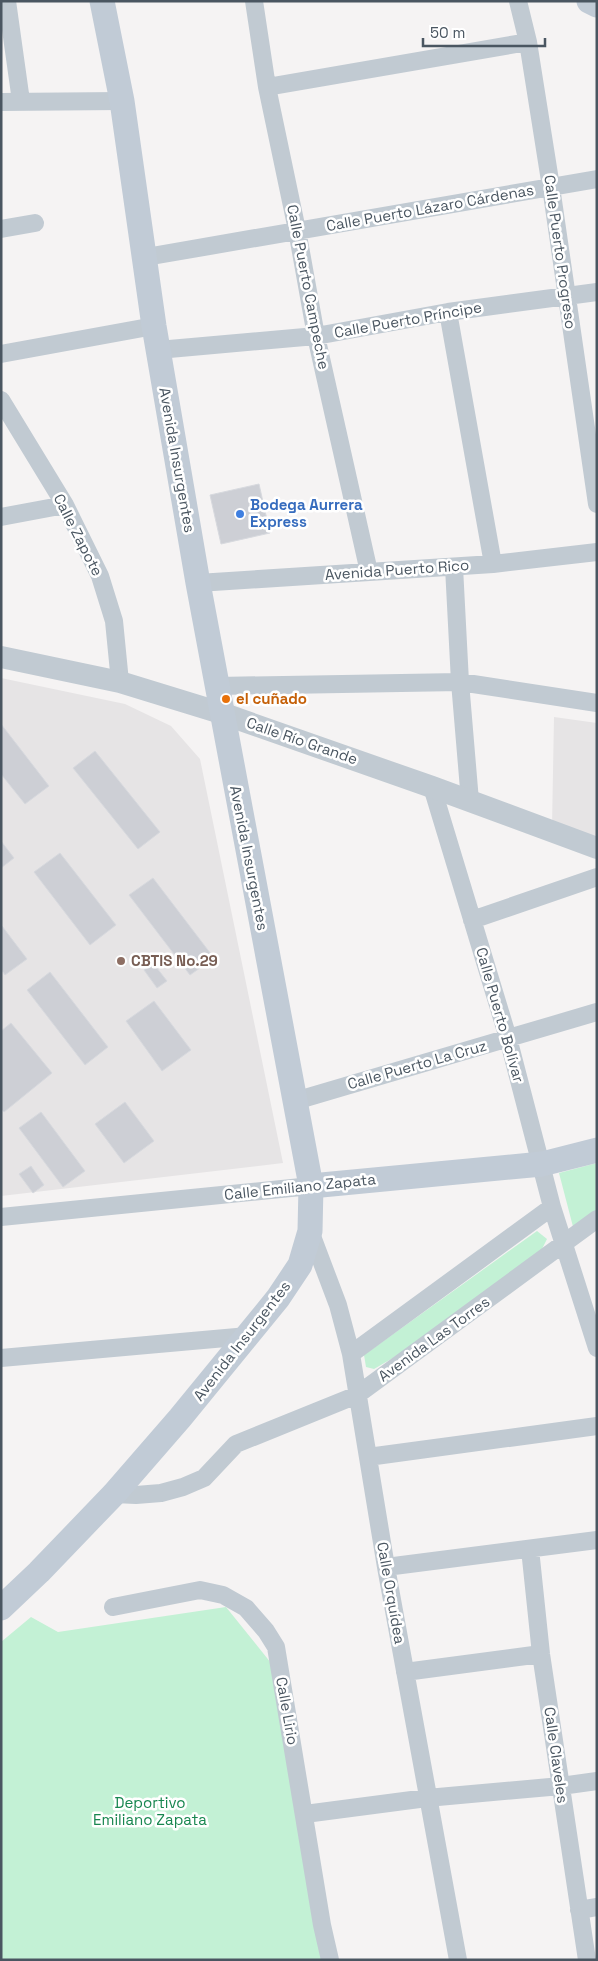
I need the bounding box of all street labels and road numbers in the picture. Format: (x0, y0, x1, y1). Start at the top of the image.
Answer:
street label: Calle Puerto Progreso (540, 174, 581, 330)
street label: Calle Puerto Lázaro Cárdenas (325, 180, 535, 235)
street label: Calle Puerto Campeche (283, 203, 334, 371)
street label: Calle Puerto Príncipe (333, 297, 483, 342)
street label: Avenida Insurgentes (155, 386, 200, 534)
street label: Calle Zapote (50, 490, 107, 579)
street label: Avenida Puerto Rico (324, 555, 470, 584)
street label: Calle Río Grande (244, 713, 360, 768)
street label: Avenida Insurgentes (226, 784, 273, 932)
street label: Calle Puerto Bolívar (472, 945, 529, 1085)
street label: Calle Puerto La Cruz (345, 1036, 489, 1093)
street label: Calle Emiliano Zapata (223, 1169, 377, 1204)
street label: Avenida Insurgentes (189, 1277, 294, 1404)
street label: Avenida Las Torres (374, 1292, 493, 1385)
street label: Calle Orquídea (373, 1540, 410, 1646)
street label: Calle Lirio (272, 1675, 303, 1746)
street label: Calle Claveles (540, 1706, 573, 1804)

